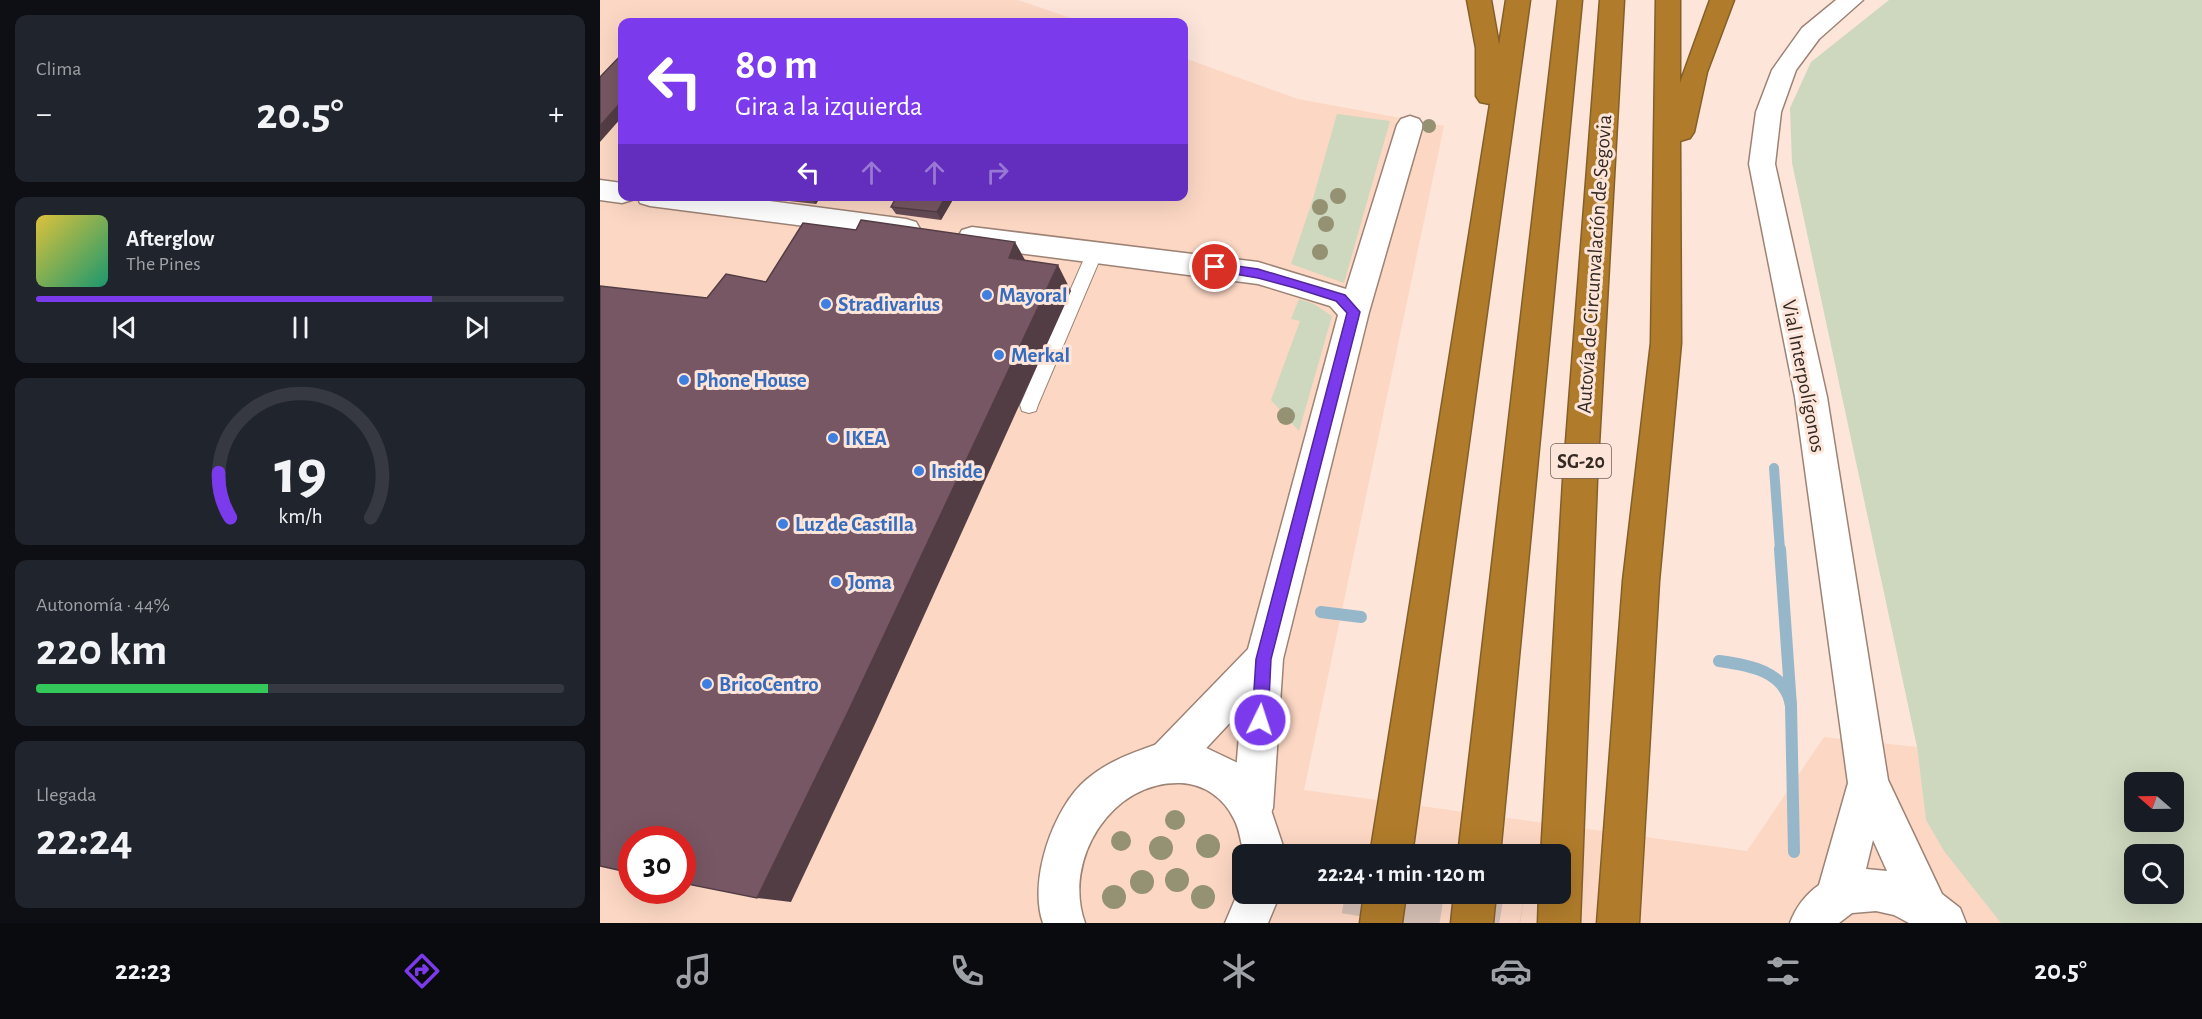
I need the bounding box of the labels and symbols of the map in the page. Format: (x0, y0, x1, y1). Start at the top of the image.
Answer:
street label: Autovía de Circunvalación de Segovia (1574, 114, 1615, 414)
pin (1189, 241, 1240, 292)
place label: Mayoral (999, 285, 1068, 306)
marker: Mayoral (980, 288, 994, 302)
place label: Stradivarius (838, 294, 940, 315)
marker: Stradivarius (819, 297, 833, 311)
street label: Vial Interpolígonos (1778, 298, 1829, 454)
place label: Merkal (1011, 345, 1070, 366)
marker: Merkal (992, 348, 1006, 362)
place label: Phone House (696, 370, 807, 391)
marker: Phone House (677, 373, 691, 387)
place label: IKEA (845, 428, 887, 449)
marker: IKEA (826, 431, 840, 445)
road number: SG-20 (1551, 444, 1611, 478)
place label: Inside (931, 461, 983, 482)
marker: Inside (912, 464, 926, 478)
place label: Luz de Castilla (795, 514, 914, 535)
marker: Luz de Castilla (776, 517, 790, 531)
place label: Joma (848, 572, 892, 593)
marker: Joma (829, 575, 843, 589)
place label: BricoCentro (719, 674, 819, 695)
marker: BricoCentro (700, 677, 714, 691)
position arrow (1228, 688, 1292, 752)
north arrow (2124, 772, 2184, 832)
speed limit sign: 30 (618, 826, 696, 904)

